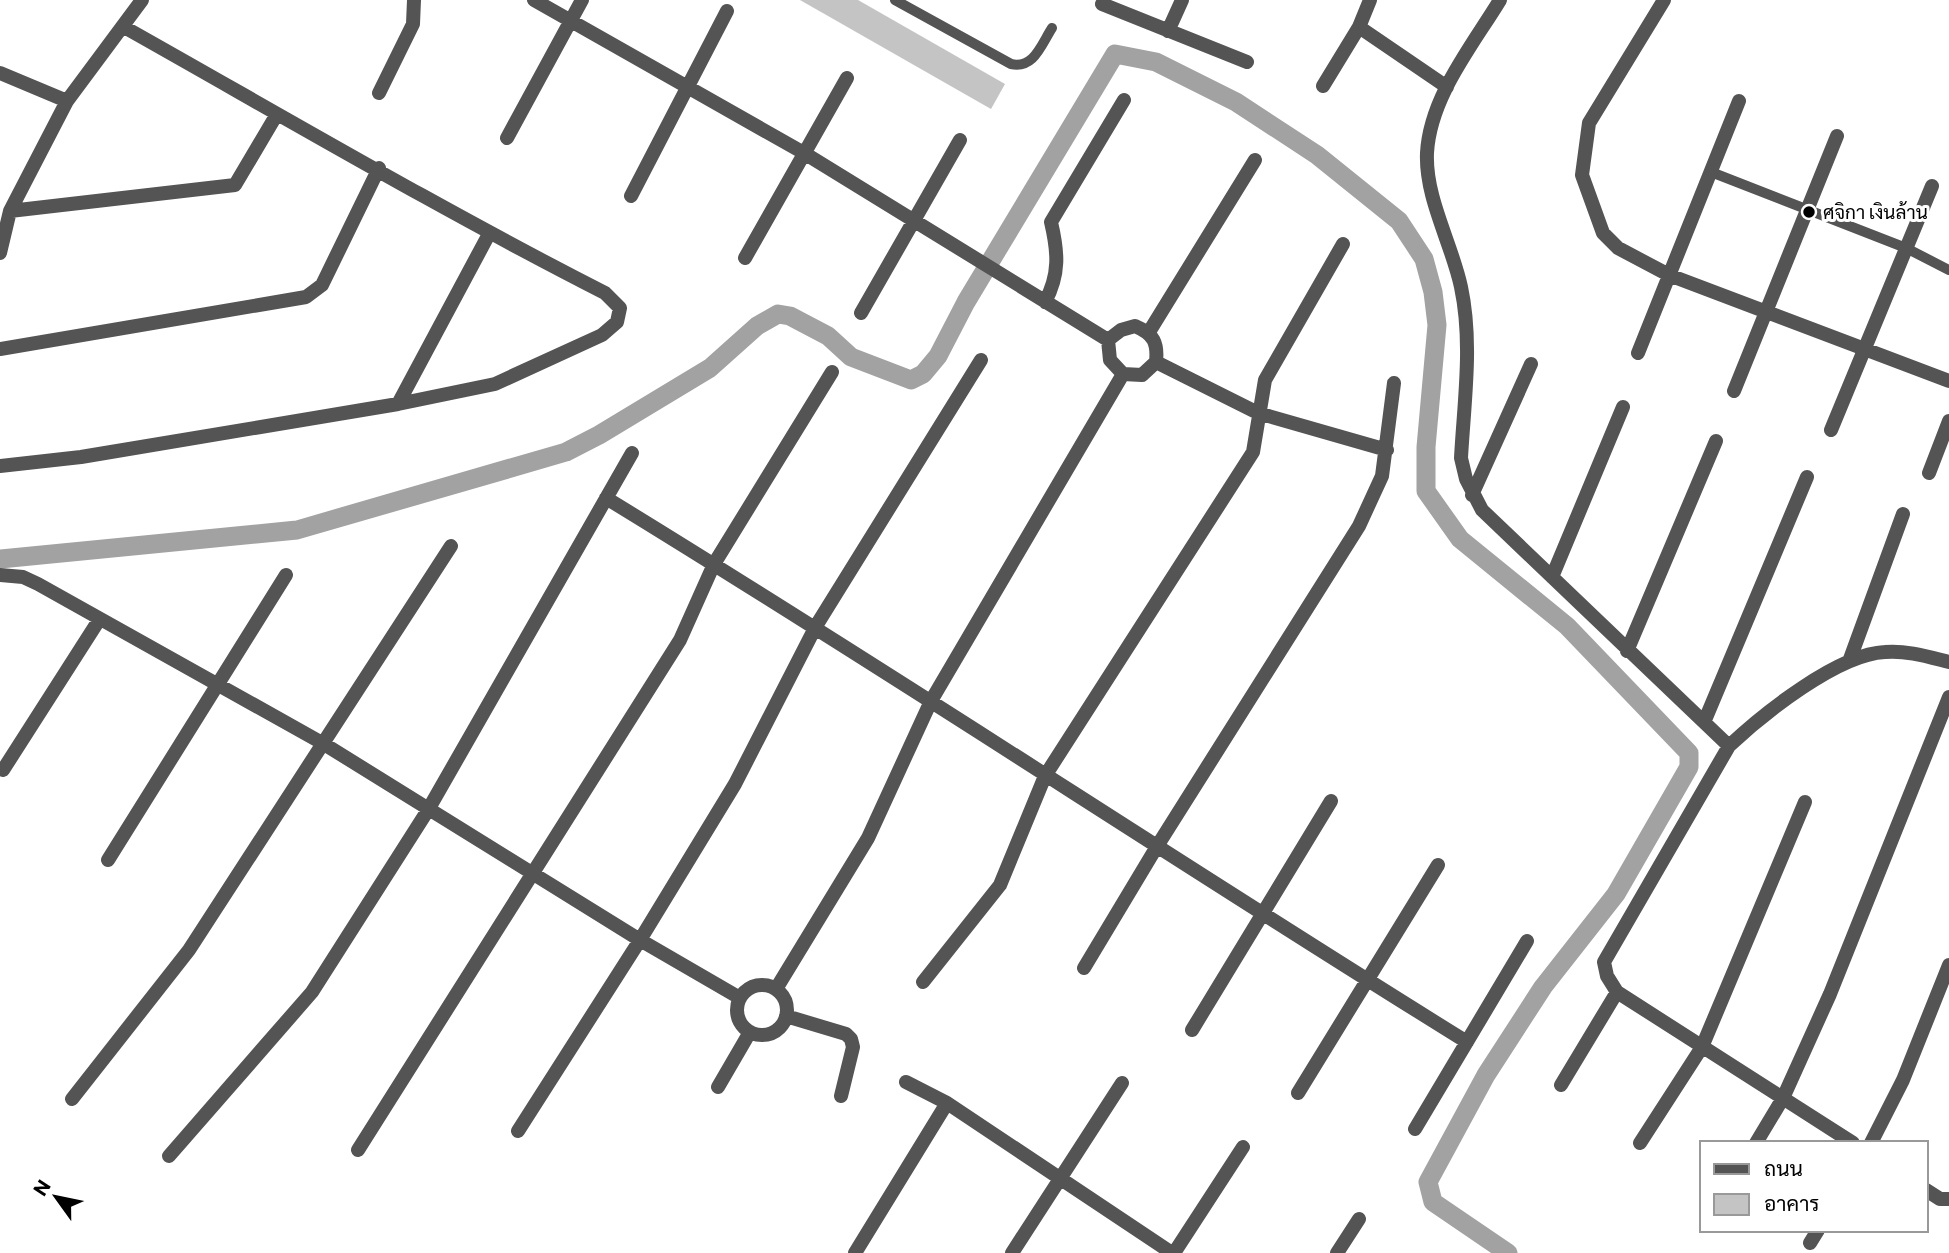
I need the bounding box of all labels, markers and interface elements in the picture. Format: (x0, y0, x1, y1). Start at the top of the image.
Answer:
place label: ศจิกา เงินล้าน (1823, 200, 1928, 223)
marker: ศจิกา เงินล้าน (1801, 204, 1817, 220)
legend (1700, 1141, 1928, 1232)
text: ถนน (1764, 1155, 1803, 1180)
north arrow (21, 1162, 91, 1232)
text: N (28, 1175, 55, 1200)
text: อาคาร (1764, 1190, 1820, 1215)

